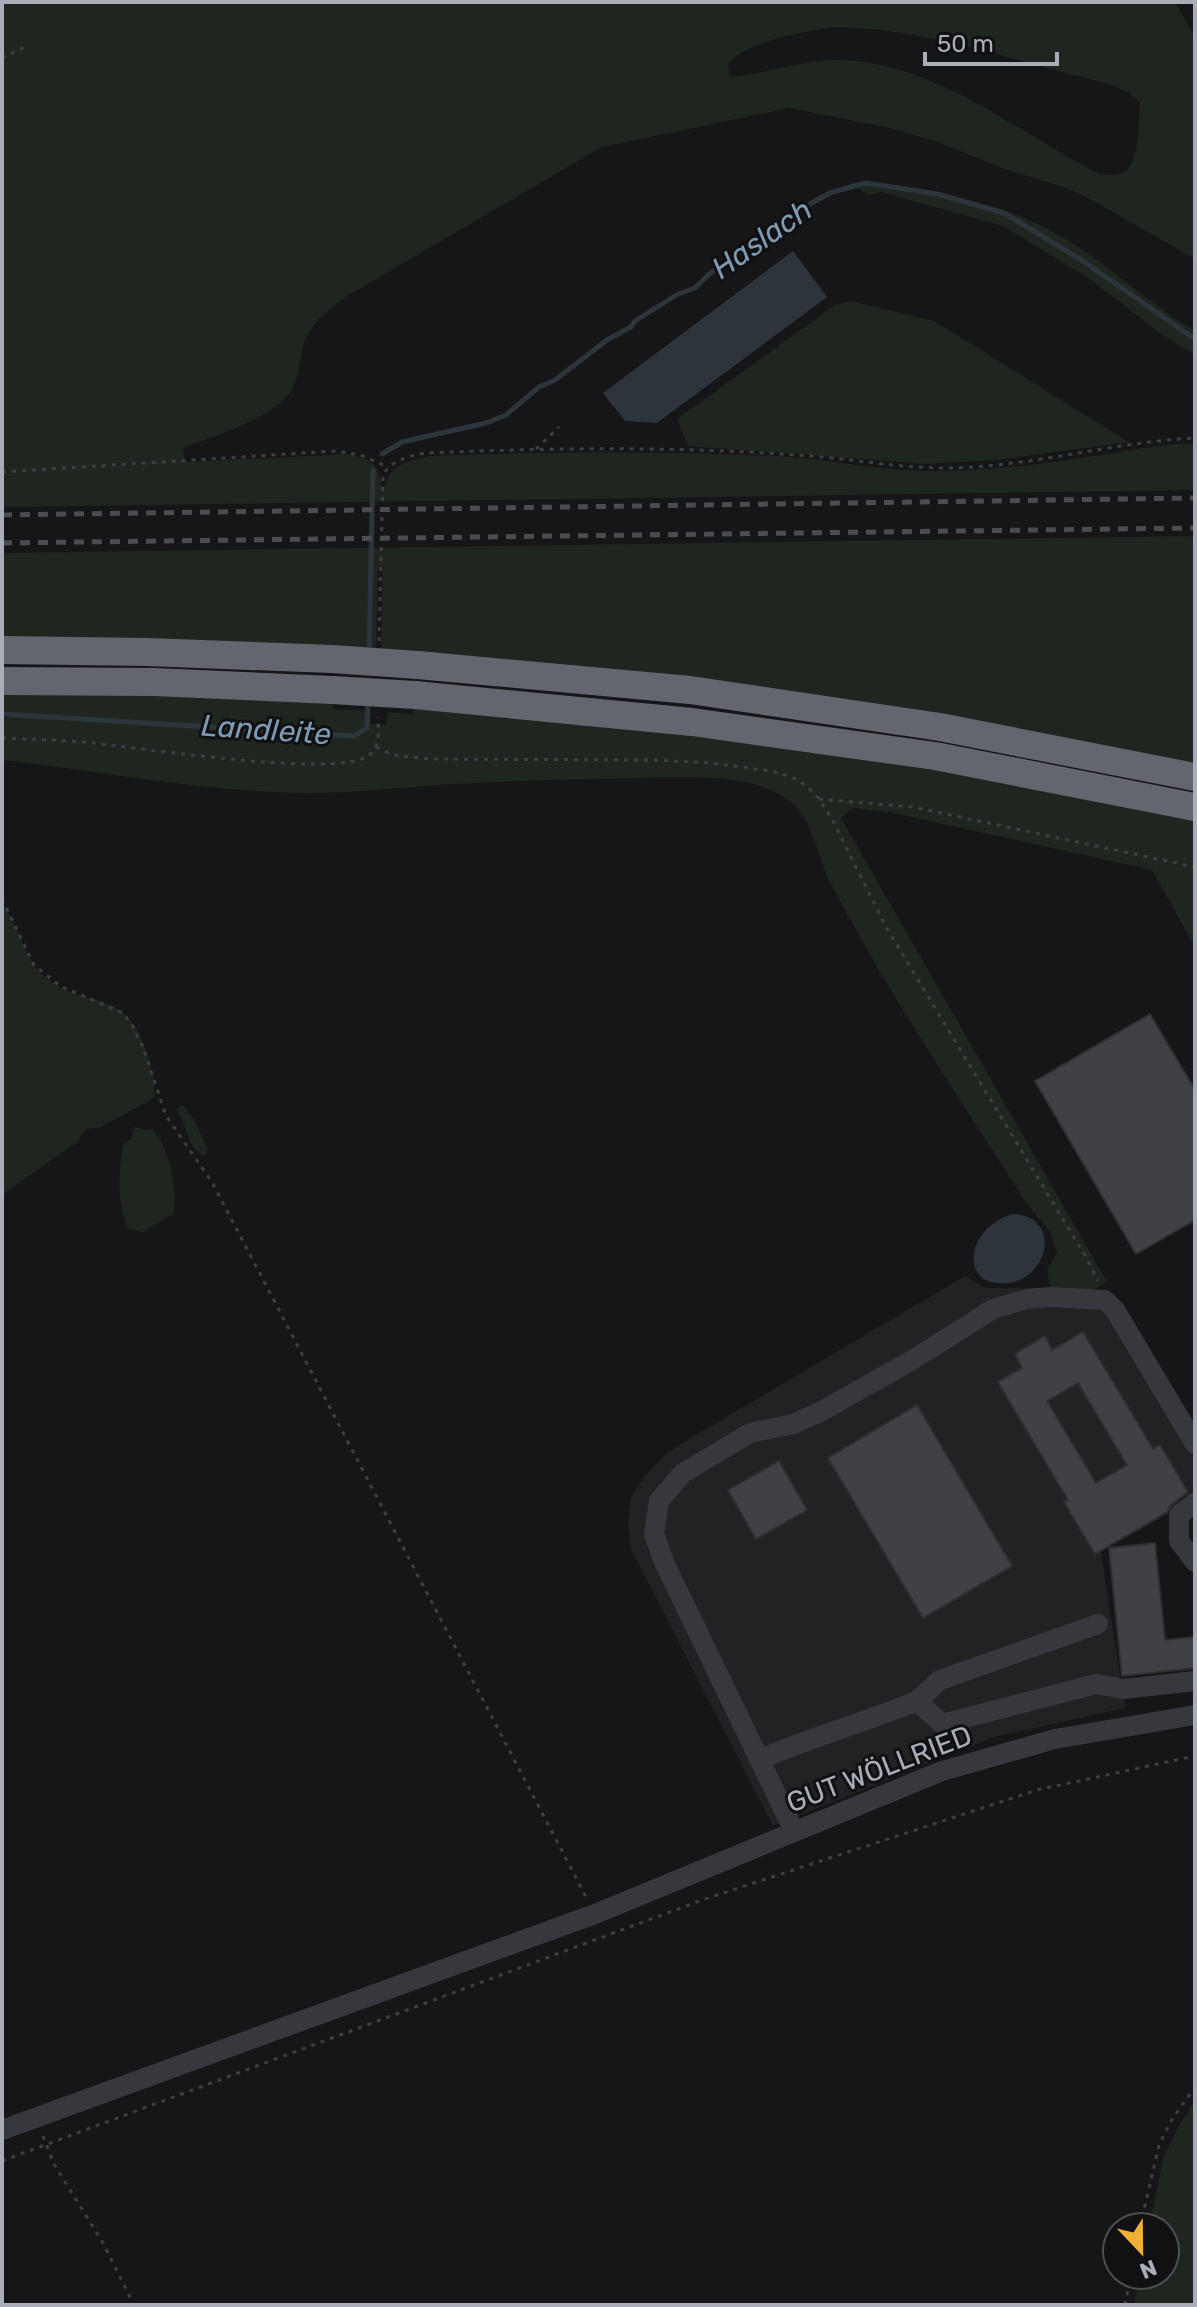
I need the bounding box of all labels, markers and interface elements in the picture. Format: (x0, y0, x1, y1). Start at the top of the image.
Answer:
scale bar (925, 16, 1057, 66)
text: 50 m (937, 30, 994, 58)
water label: Haslach (705, 192, 819, 286)
water label: Landleite (200, 708, 332, 753)
street label: GUT WÖLLRIED (782, 1719, 976, 1819)
north arrow (1101, 2211, 1181, 2291)
text: N (1136, 2254, 1161, 2285)

